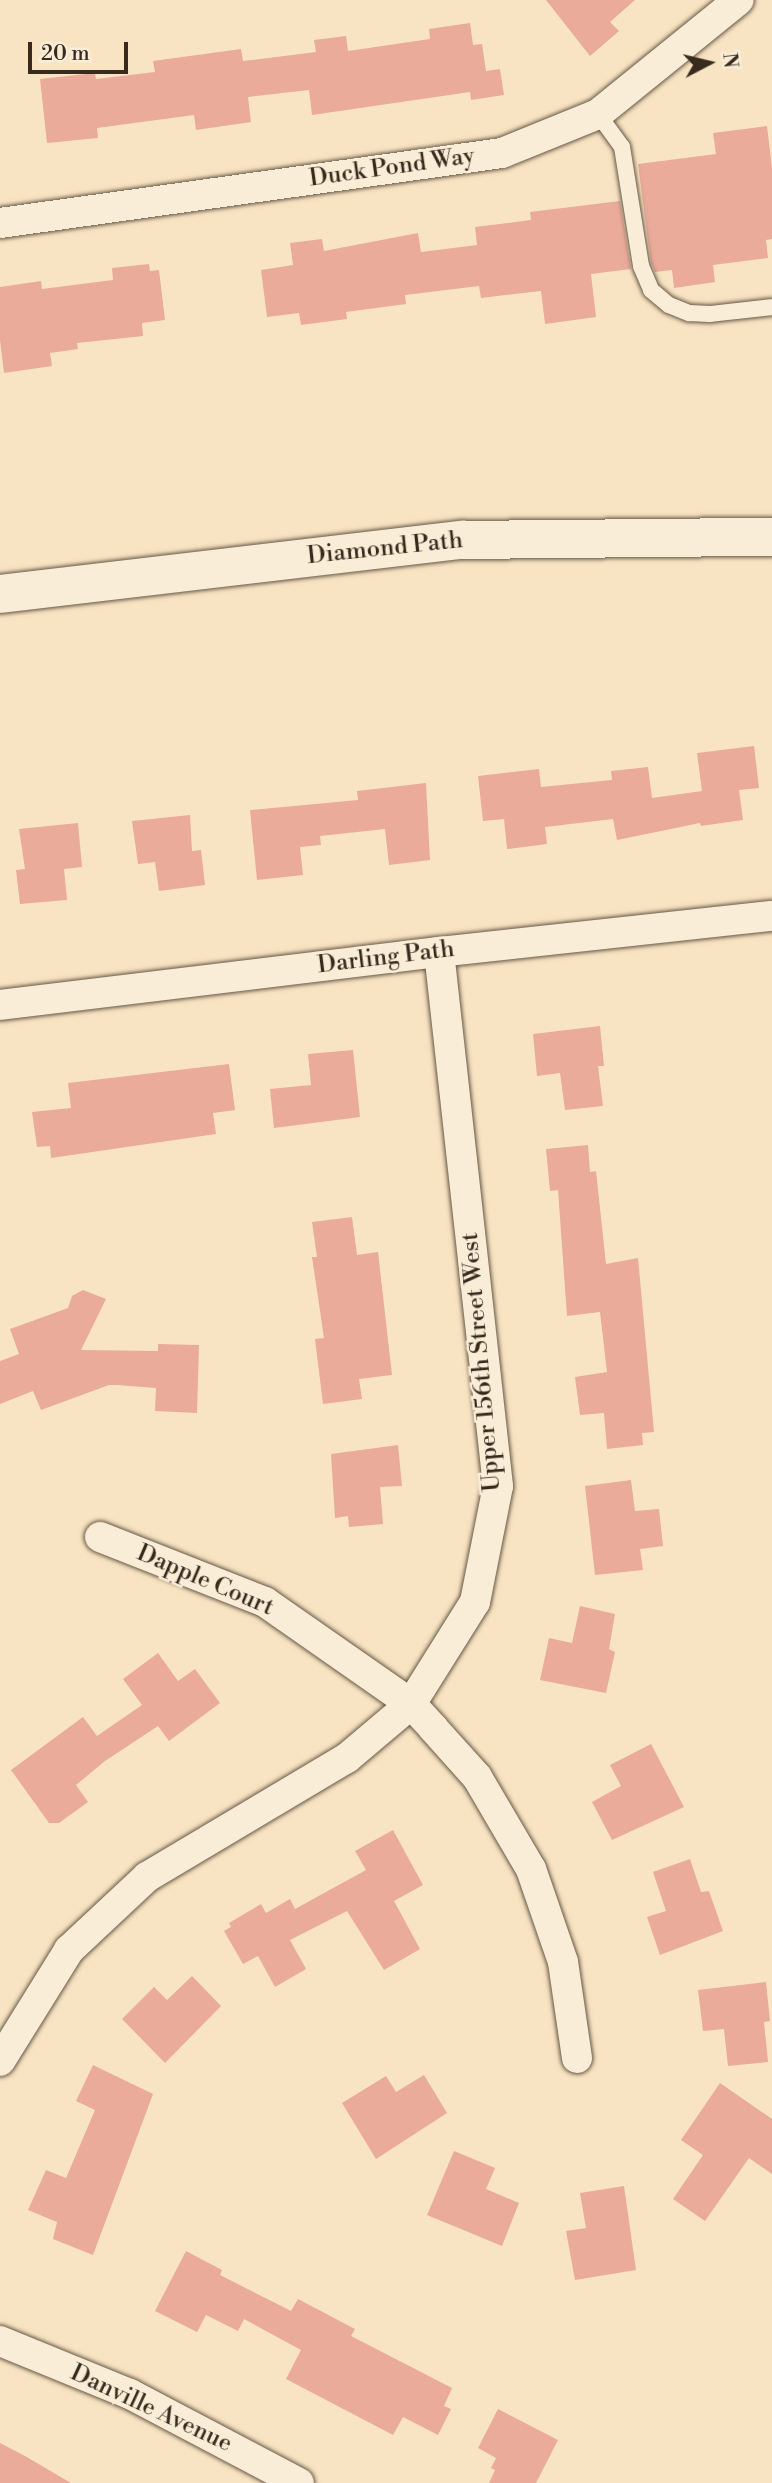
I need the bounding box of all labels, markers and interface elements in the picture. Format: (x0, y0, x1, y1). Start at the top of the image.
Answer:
scale bar (32, 28, 131, 72)
north arrow (674, 28, 744, 98)
text: 20 m (41, 41, 90, 67)
text: N (717, 52, 743, 69)
street label: Duck Pond Way (307, 142, 477, 194)
street label: Diamond Path (306, 526, 464, 572)
street label: Darling Path (316, 935, 456, 981)
street label: Upper 156th Street West (456, 1231, 508, 1493)
street label: Dapple Court (132, 1539, 278, 1623)
street label: Danville Avenue (66, 2359, 236, 2459)

